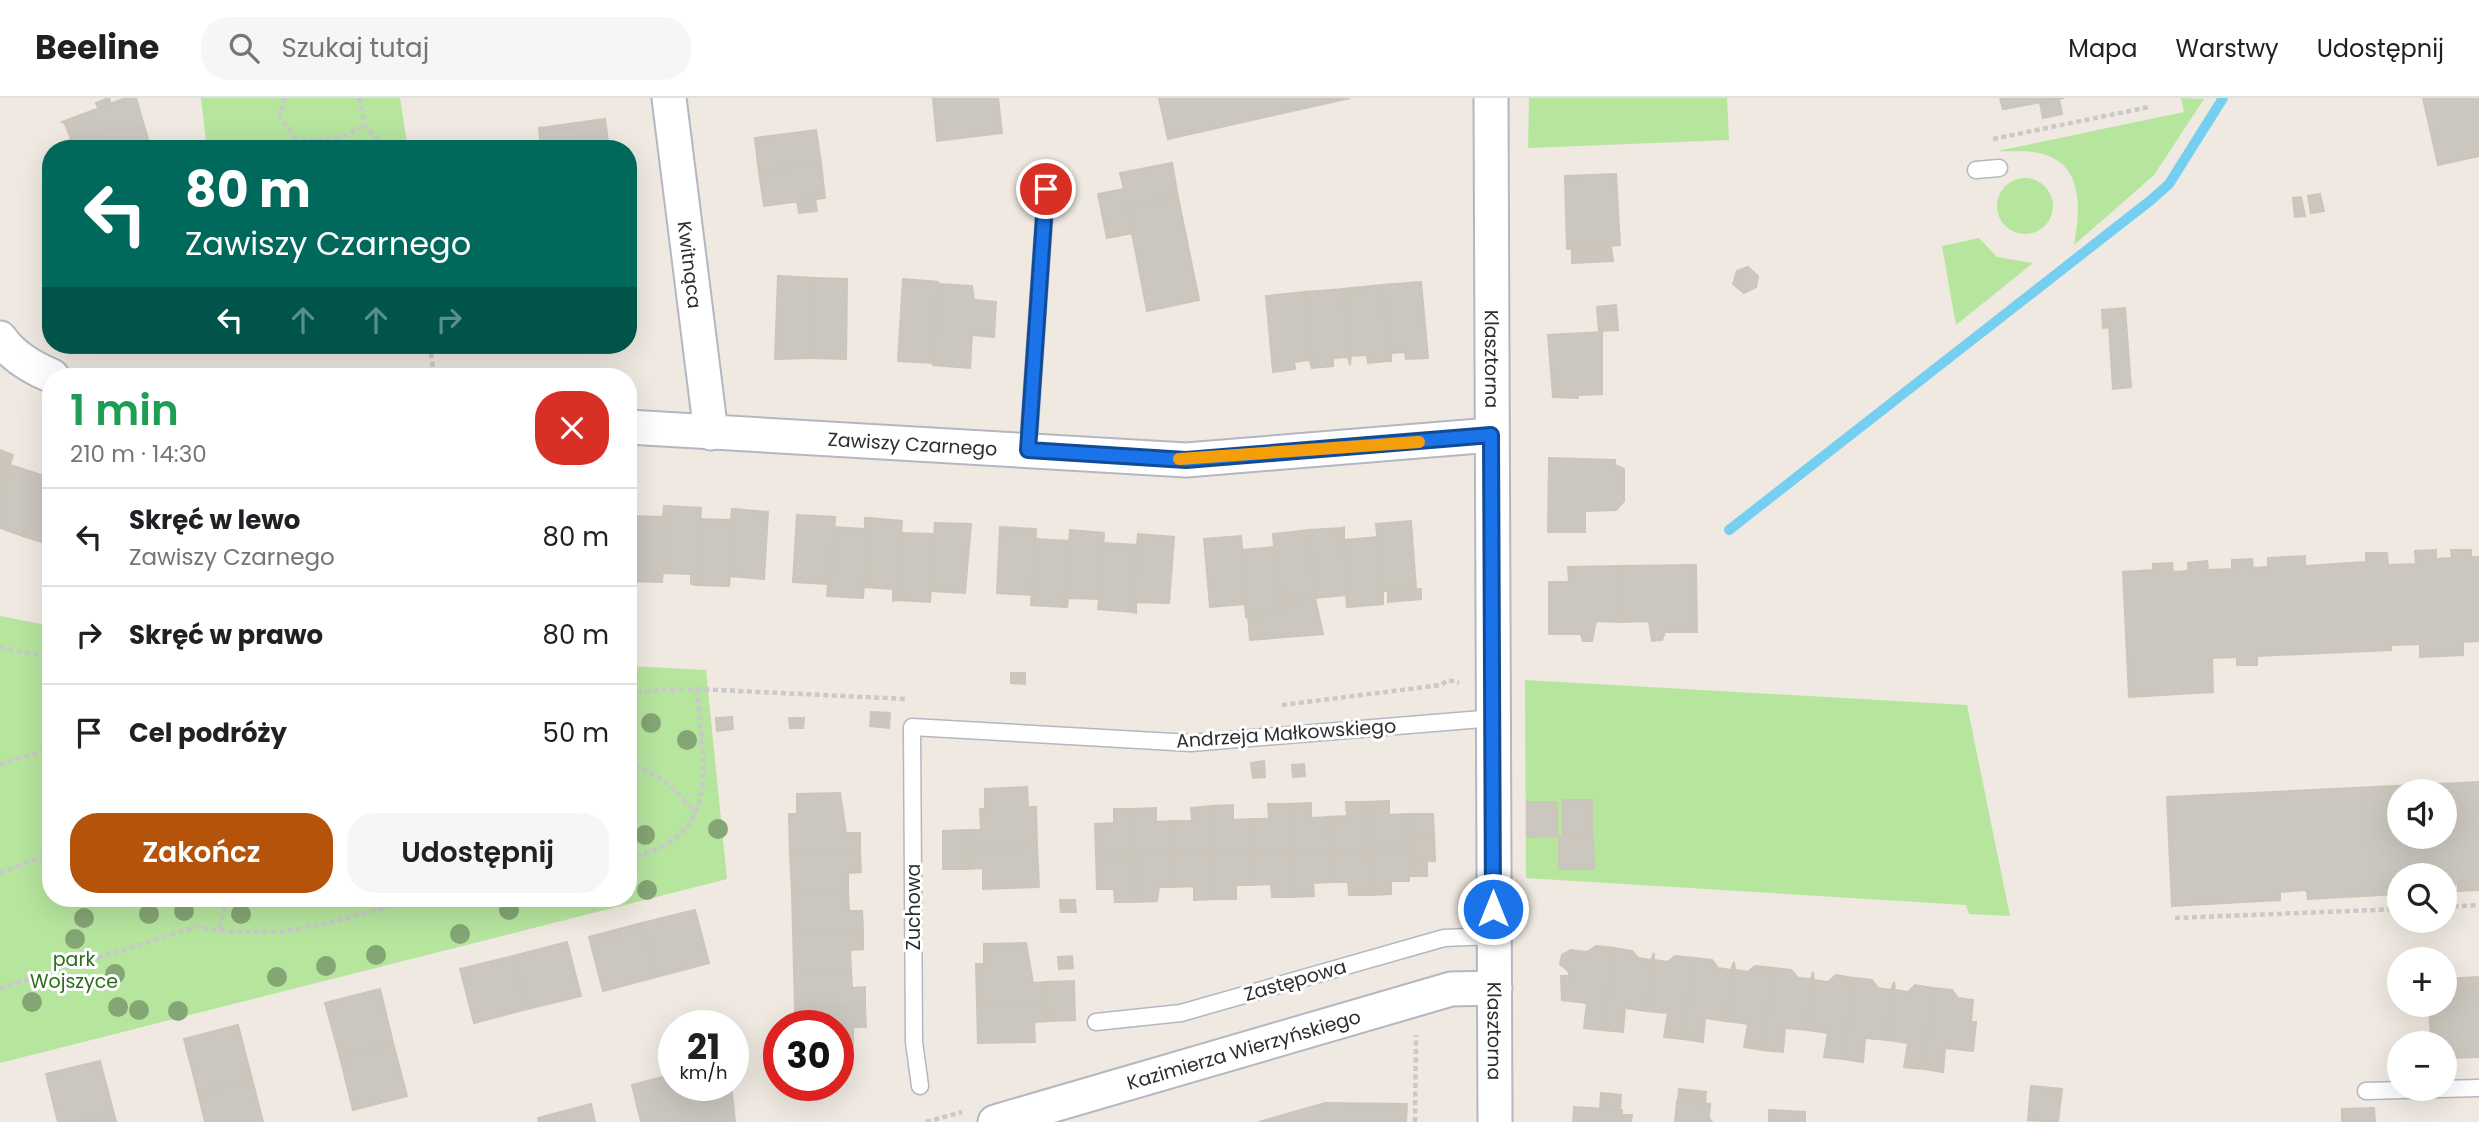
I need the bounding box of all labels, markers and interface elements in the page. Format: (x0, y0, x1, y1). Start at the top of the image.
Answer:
search box (201, 17, 691, 80)
text: Beeline (35, 24, 159, 71)
icon: search (225, 29, 263, 67)
text: Szukaj tutaj (281, 30, 429, 66)
text: Mapa (2068, 32, 2138, 65)
text: Warstwy (2176, 32, 2279, 65)
text: Udostępnij (2317, 32, 2444, 65)
text: 80 m (185, 156, 311, 224)
pin (1016, 159, 1076, 219)
icon: left (70, 168, 161, 259)
icon: arrive (1027, 170, 1065, 208)
street label: Kwitnąca (671, 219, 708, 310)
text: Zawiszy Czarnego (185, 221, 471, 266)
icon: left (211, 301, 249, 339)
icon: ahead (284, 301, 322, 339)
icon: ahead (357, 301, 395, 339)
icon: right (430, 301, 468, 339)
street label: Klasztorna (1478, 310, 1505, 408)
text: 1 min (70, 381, 179, 440)
button: close (535, 391, 609, 465)
street label: Zawiszy Czarnego (827, 426, 998, 463)
text: 210 m · 14:30 (70, 438, 207, 470)
text: Skręć w lewo (129, 502, 300, 538)
icon: left (70, 518, 108, 556)
text: 80 m (543, 519, 609, 555)
text: Zawiszy Czarnego (129, 541, 335, 573)
icon: right (70, 616, 108, 654)
text: Skręć w prawo (129, 617, 323, 653)
text: 80 m (543, 617, 609, 653)
street label: Andrzeja Małkowskiego (1175, 712, 1397, 755)
icon: arrive (70, 714, 108, 752)
text: Cel podróży (129, 715, 287, 751)
text: 50 m (543, 715, 609, 751)
map controls (2387, 779, 2457, 1101)
button: sound (2387, 779, 2457, 849)
button: Zakończ (70, 813, 333, 893)
button: Udostępnij (347, 813, 609, 893)
button: search (2387, 863, 2457, 933)
street label: Zuchowa (900, 864, 927, 950)
position arrow (1456, 872, 1530, 946)
park label: park Wojszyce (30, 946, 118, 995)
button: + (2387, 947, 2457, 1017)
street label: Zastępowa (1241, 953, 1349, 1008)
street label: Klasztorna (1480, 982, 1508, 1080)
street label: Kazimierza Wierzyńskiego (1124, 1003, 1364, 1097)
speed limit sign: 30 (763, 1010, 854, 1101)
text: 21 (687, 1022, 720, 1071)
button: − (2387, 1031, 2457, 1101)
text: km/h (680, 1060, 727, 1085)

